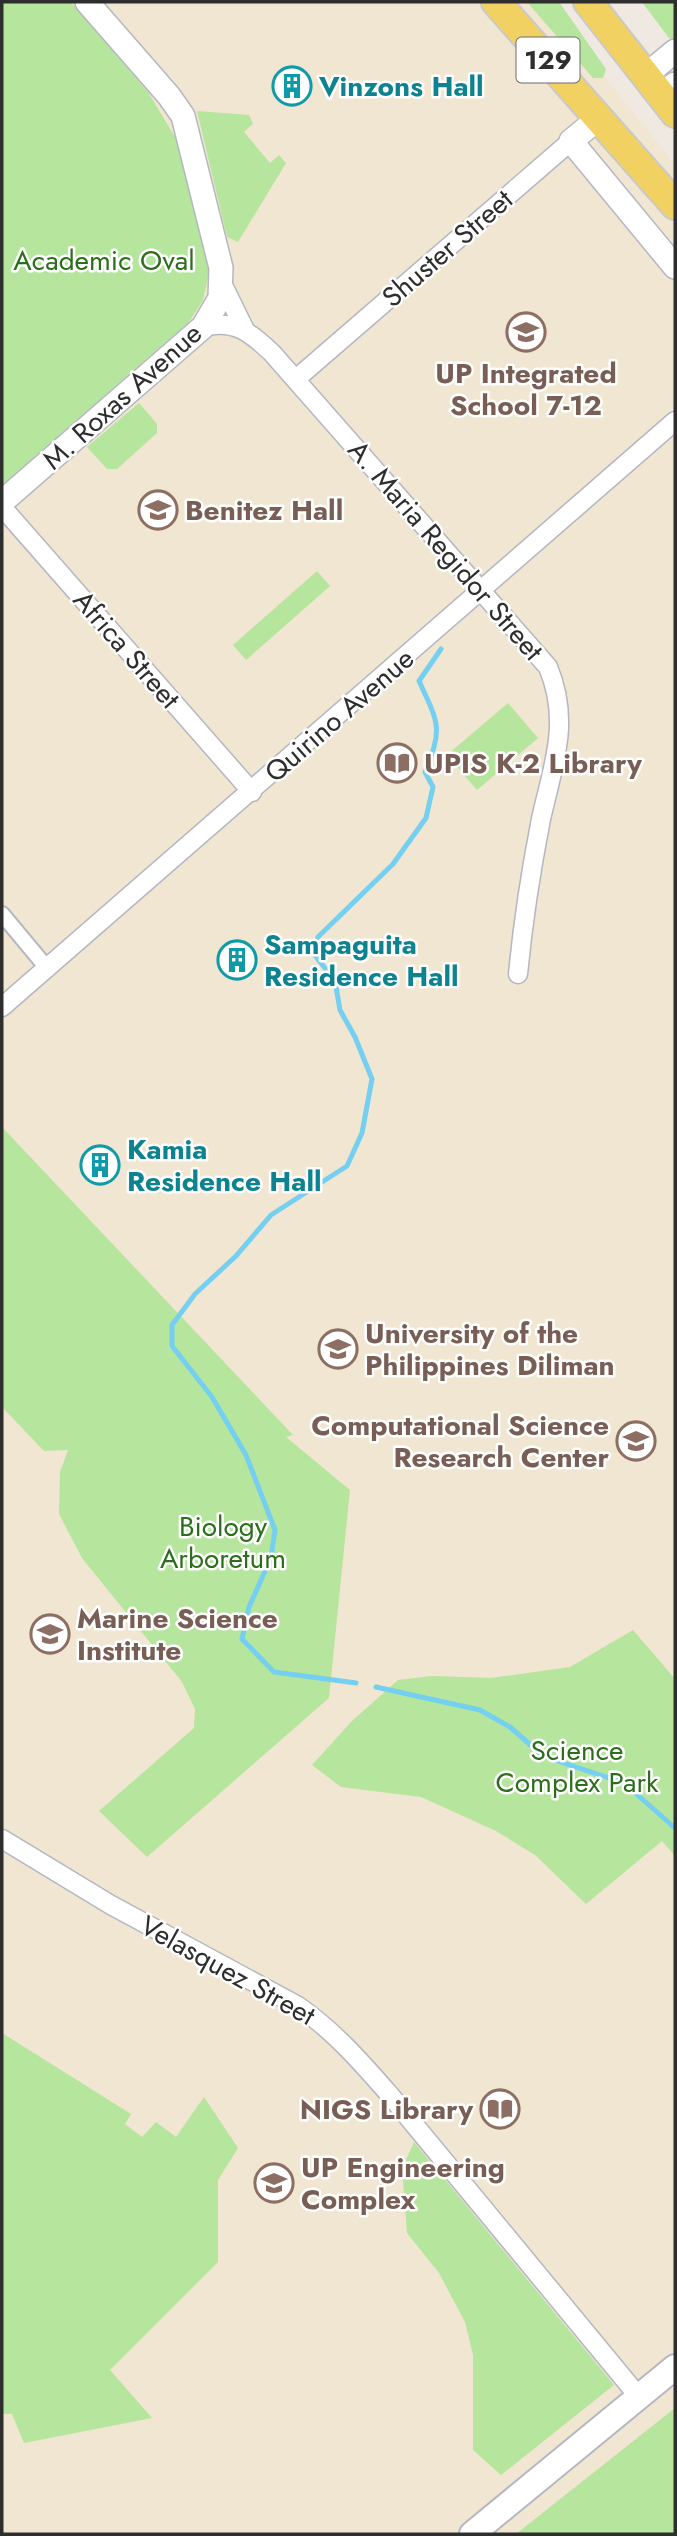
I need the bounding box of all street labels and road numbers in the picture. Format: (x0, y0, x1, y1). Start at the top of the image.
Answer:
road number: 129 (516, 38, 580, 82)
street label: Shuster Street (373, 180, 522, 317)
street label: M. Roxas Avenue (33, 313, 211, 479)
street label: A. Maria Regidor Street (338, 431, 553, 670)
street label: Africa Street (63, 581, 190, 718)
street label: Quirino Avenue (255, 639, 423, 792)
street label: Velasquez Street (133, 1905, 323, 2036)

